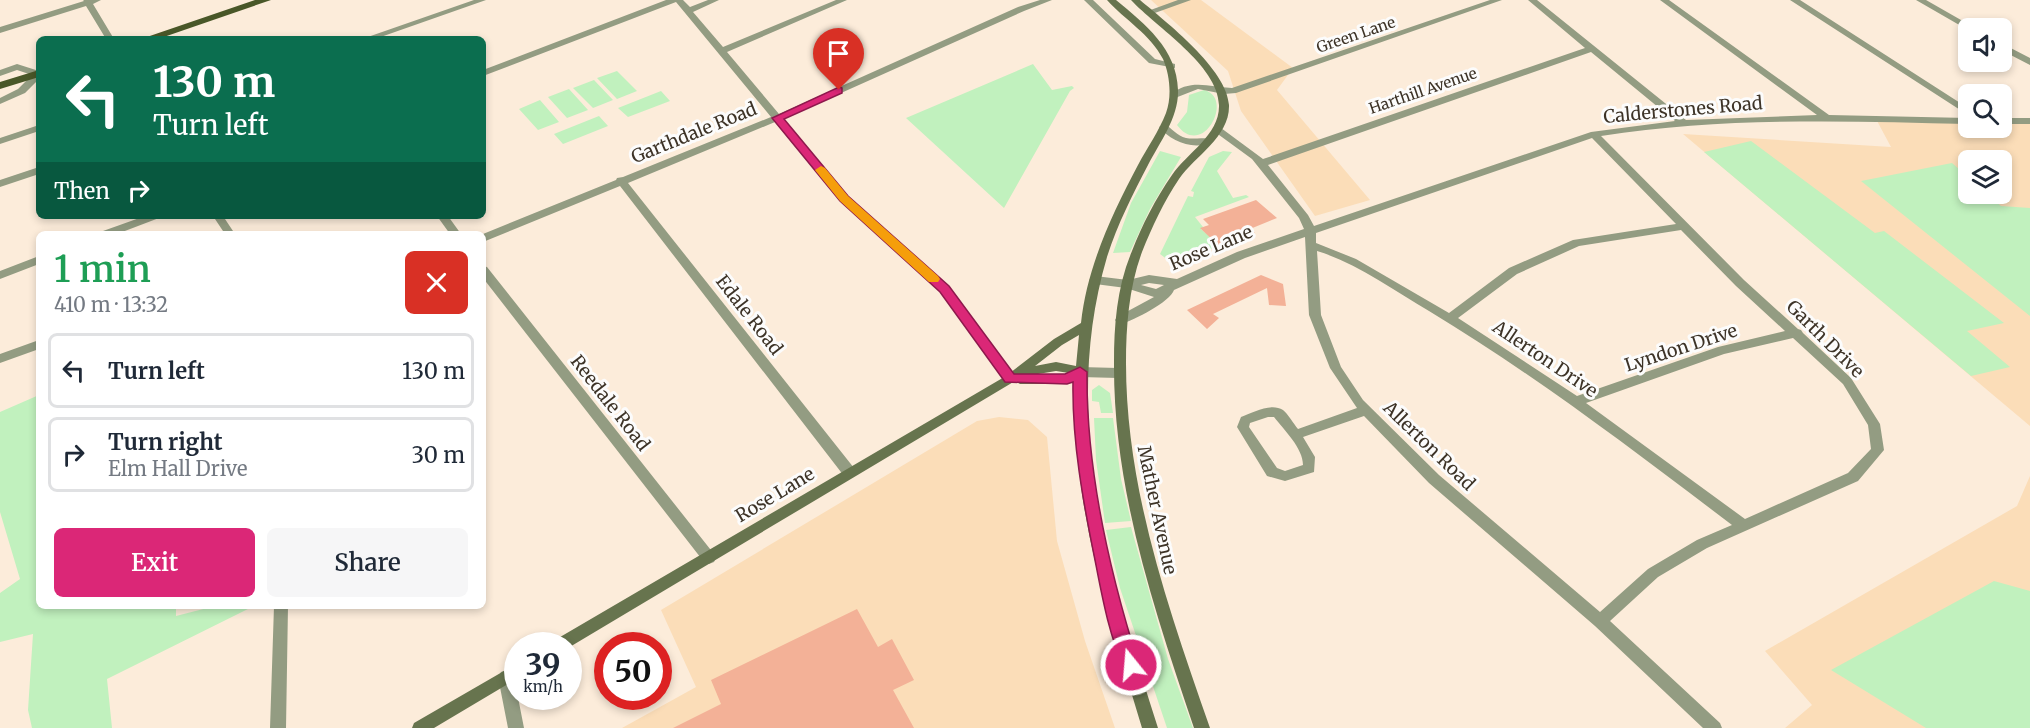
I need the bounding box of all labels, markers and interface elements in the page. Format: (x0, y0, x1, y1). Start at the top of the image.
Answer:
street label: Green Lane (1314, 12, 1398, 57)
map controls (1958, 18, 2012, 204)
button: sound (1958, 18, 2012, 72)
pin (813, 28, 864, 90)
icon: arrive (822, 37, 855, 70)
text: 130 m (153, 56, 275, 108)
icon: left (54, 60, 132, 138)
street label: Harthill Avenue (1366, 63, 1479, 118)
button: search (1958, 84, 2012, 138)
street label: Calderstones Road (1602, 91, 1764, 128)
street label: Garthdale Road (628, 97, 760, 168)
text: Turn left (153, 108, 268, 142)
button: layers (1958, 150, 2012, 204)
icon: right (122, 174, 155, 207)
text: Then (54, 177, 110, 205)
street label: Rose Lane (1166, 220, 1256, 275)
text: 1 min (54, 247, 151, 292)
button: close (405, 251, 468, 314)
street label: Edale Road (711, 270, 788, 359)
text: 410 m · 13:32 (54, 292, 168, 317)
street label: Garth Drive (1782, 295, 1869, 382)
street label: Allerton Drive (1488, 314, 1602, 402)
street label: Lyndon Drive (1622, 319, 1740, 377)
street label: Reedale Road (566, 350, 655, 455)
icon: left (57, 354, 90, 387)
text: Turn left (108, 357, 205, 385)
text: 130 m (402, 357, 465, 385)
street label: Allerton Road (1378, 395, 1480, 495)
text: Turn right (108, 428, 222, 456)
icon: right (57, 438, 90, 471)
text: 30 m (411, 441, 465, 469)
street label: Mather Avenue (1133, 443, 1182, 576)
text: Elm Hall Drive (108, 456, 248, 481)
street label: Rose Lane (731, 462, 818, 527)
button: Exit (54, 528, 255, 597)
button: Share (267, 528, 468, 597)
speed limit sign: 50 (594, 632, 672, 710)
position arrow (1099, 633, 1163, 697)
text: 39 (526, 645, 560, 683)
text: km/h (523, 677, 563, 696)

